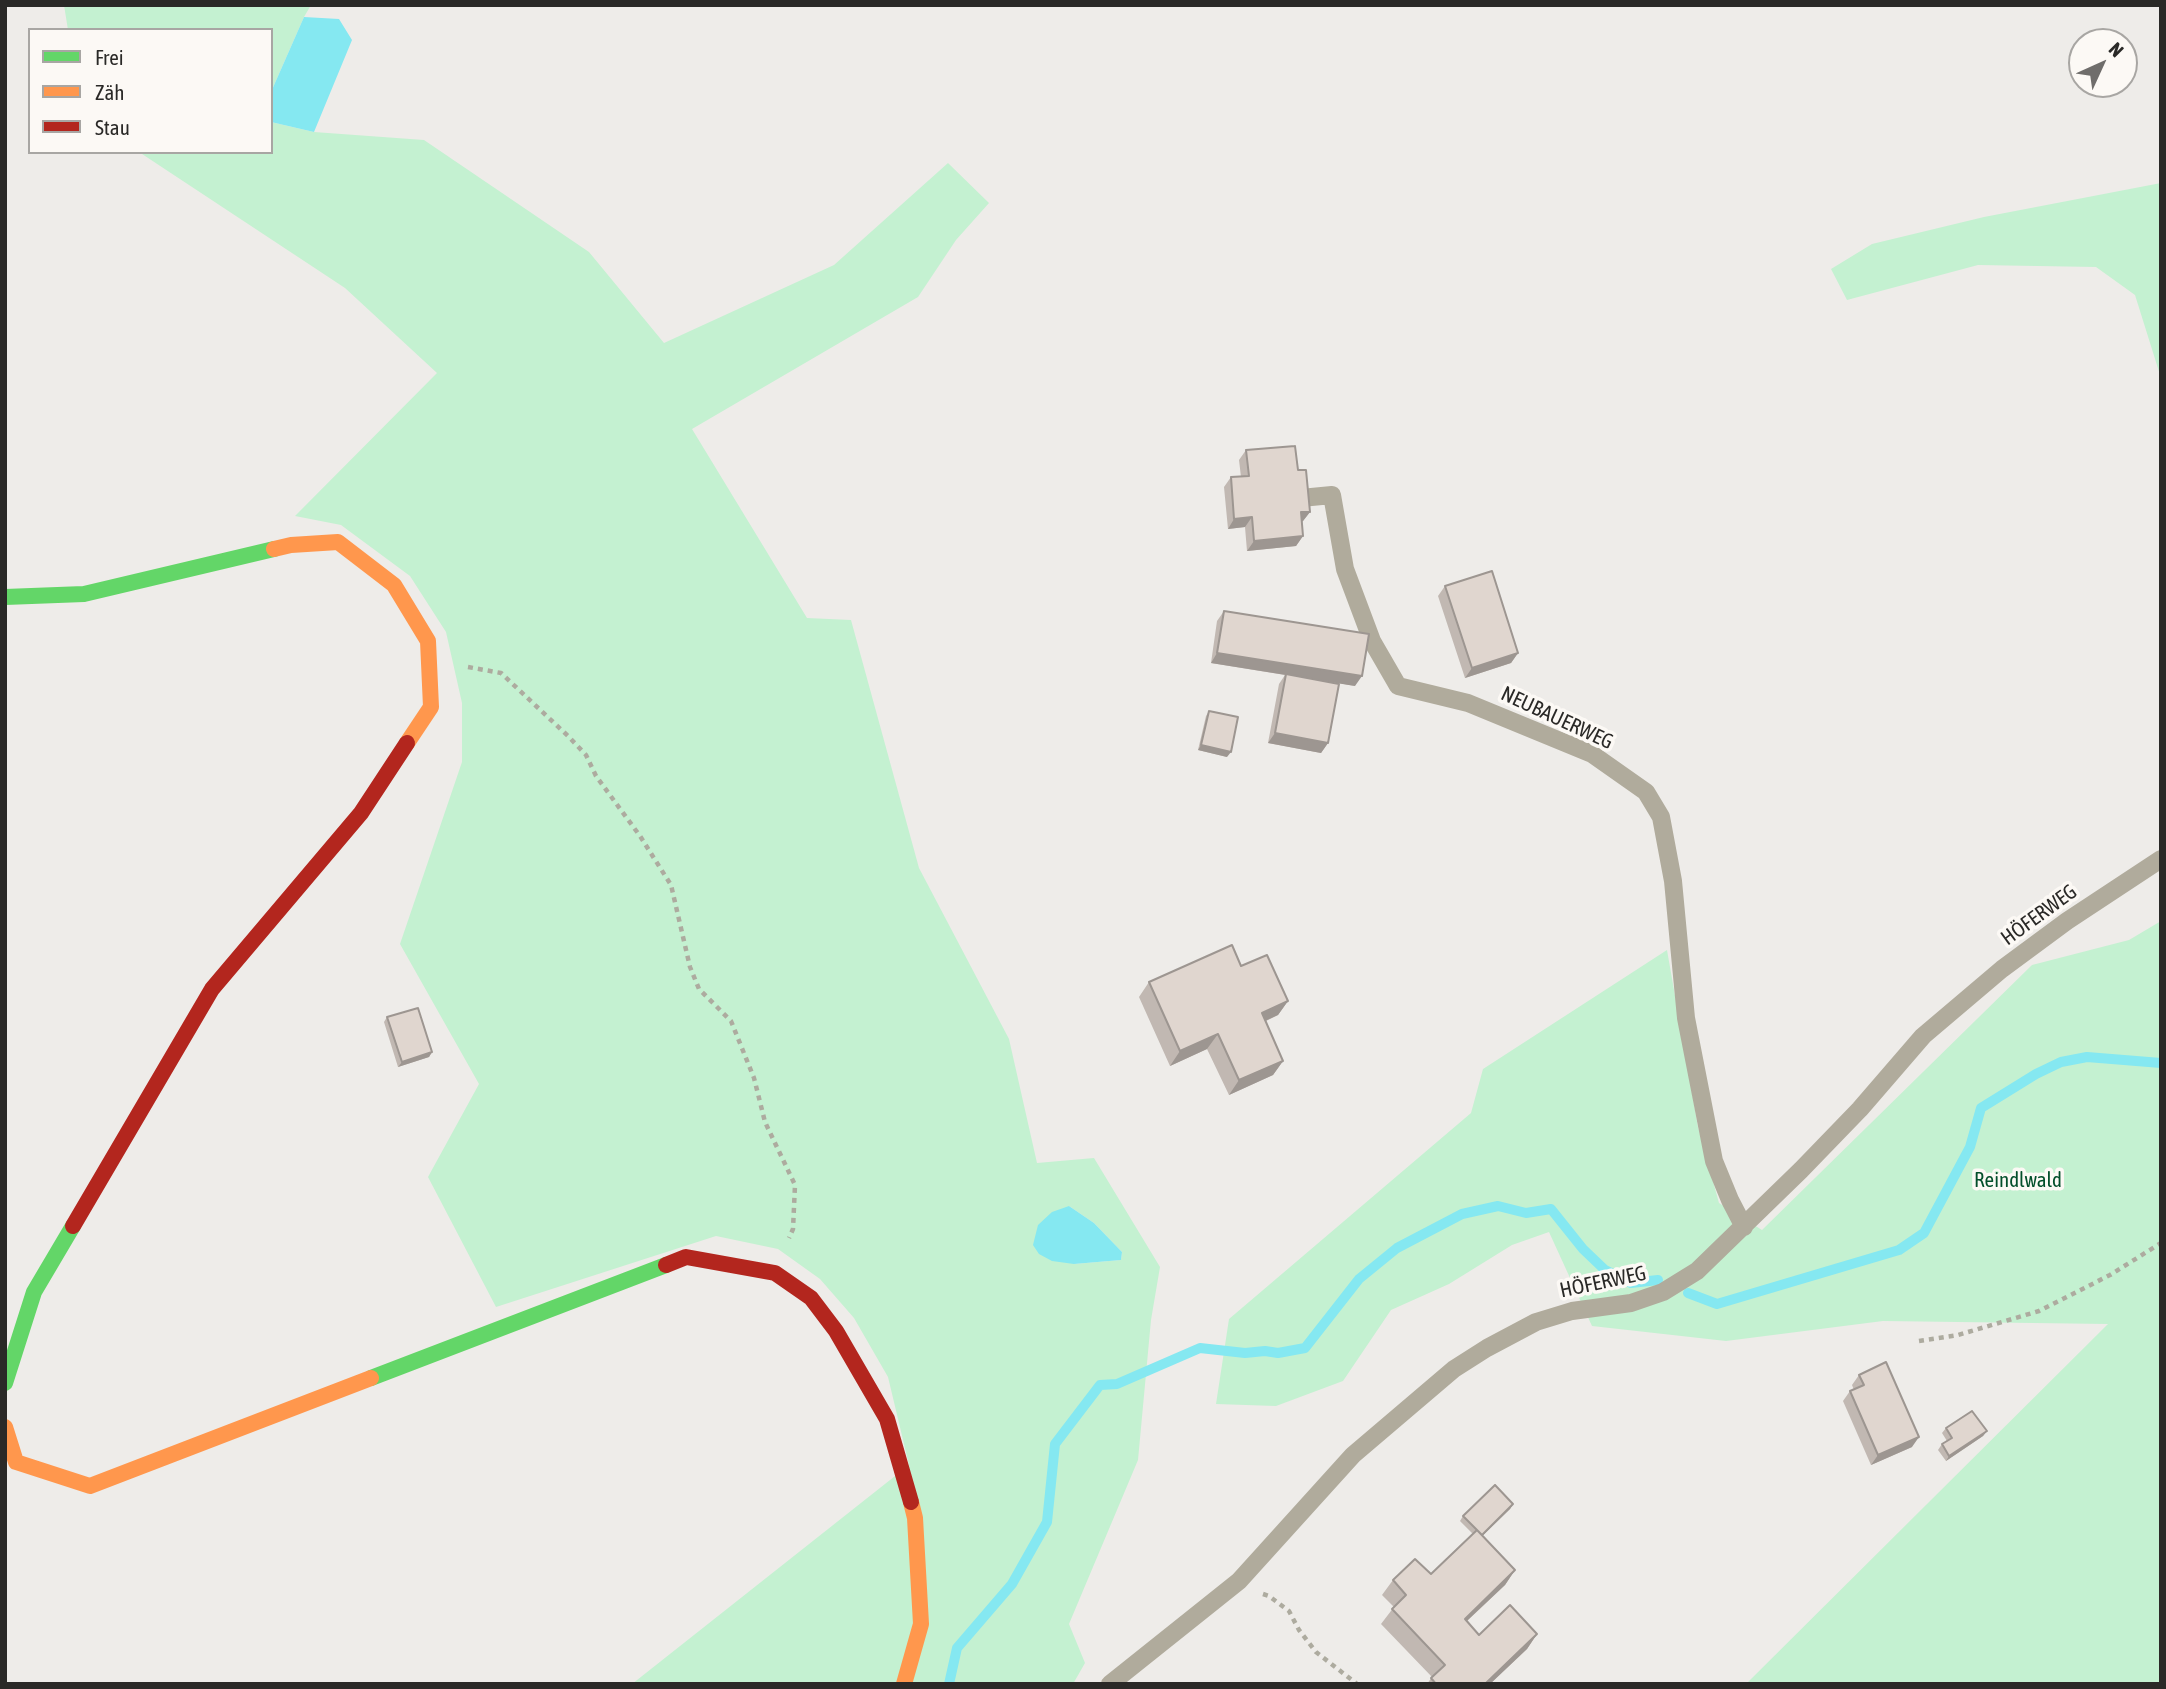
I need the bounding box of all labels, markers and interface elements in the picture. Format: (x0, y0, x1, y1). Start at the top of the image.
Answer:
legend (28, 28, 273, 154)
north arrow (2068, 28, 2138, 98)
text: N (2105, 38, 2128, 61)
text: Frei (95, 45, 124, 69)
text: Zäh (95, 80, 124, 104)
text: Stau (95, 115, 130, 139)
street label: NEUBAUERWEG (1497, 681, 1617, 755)
street label: HÖFERWEG (1996, 879, 2082, 951)
park label: Reindlwald (1974, 1167, 2062, 1193)
street label: HÖFERWEG (1558, 1261, 1648, 1303)

